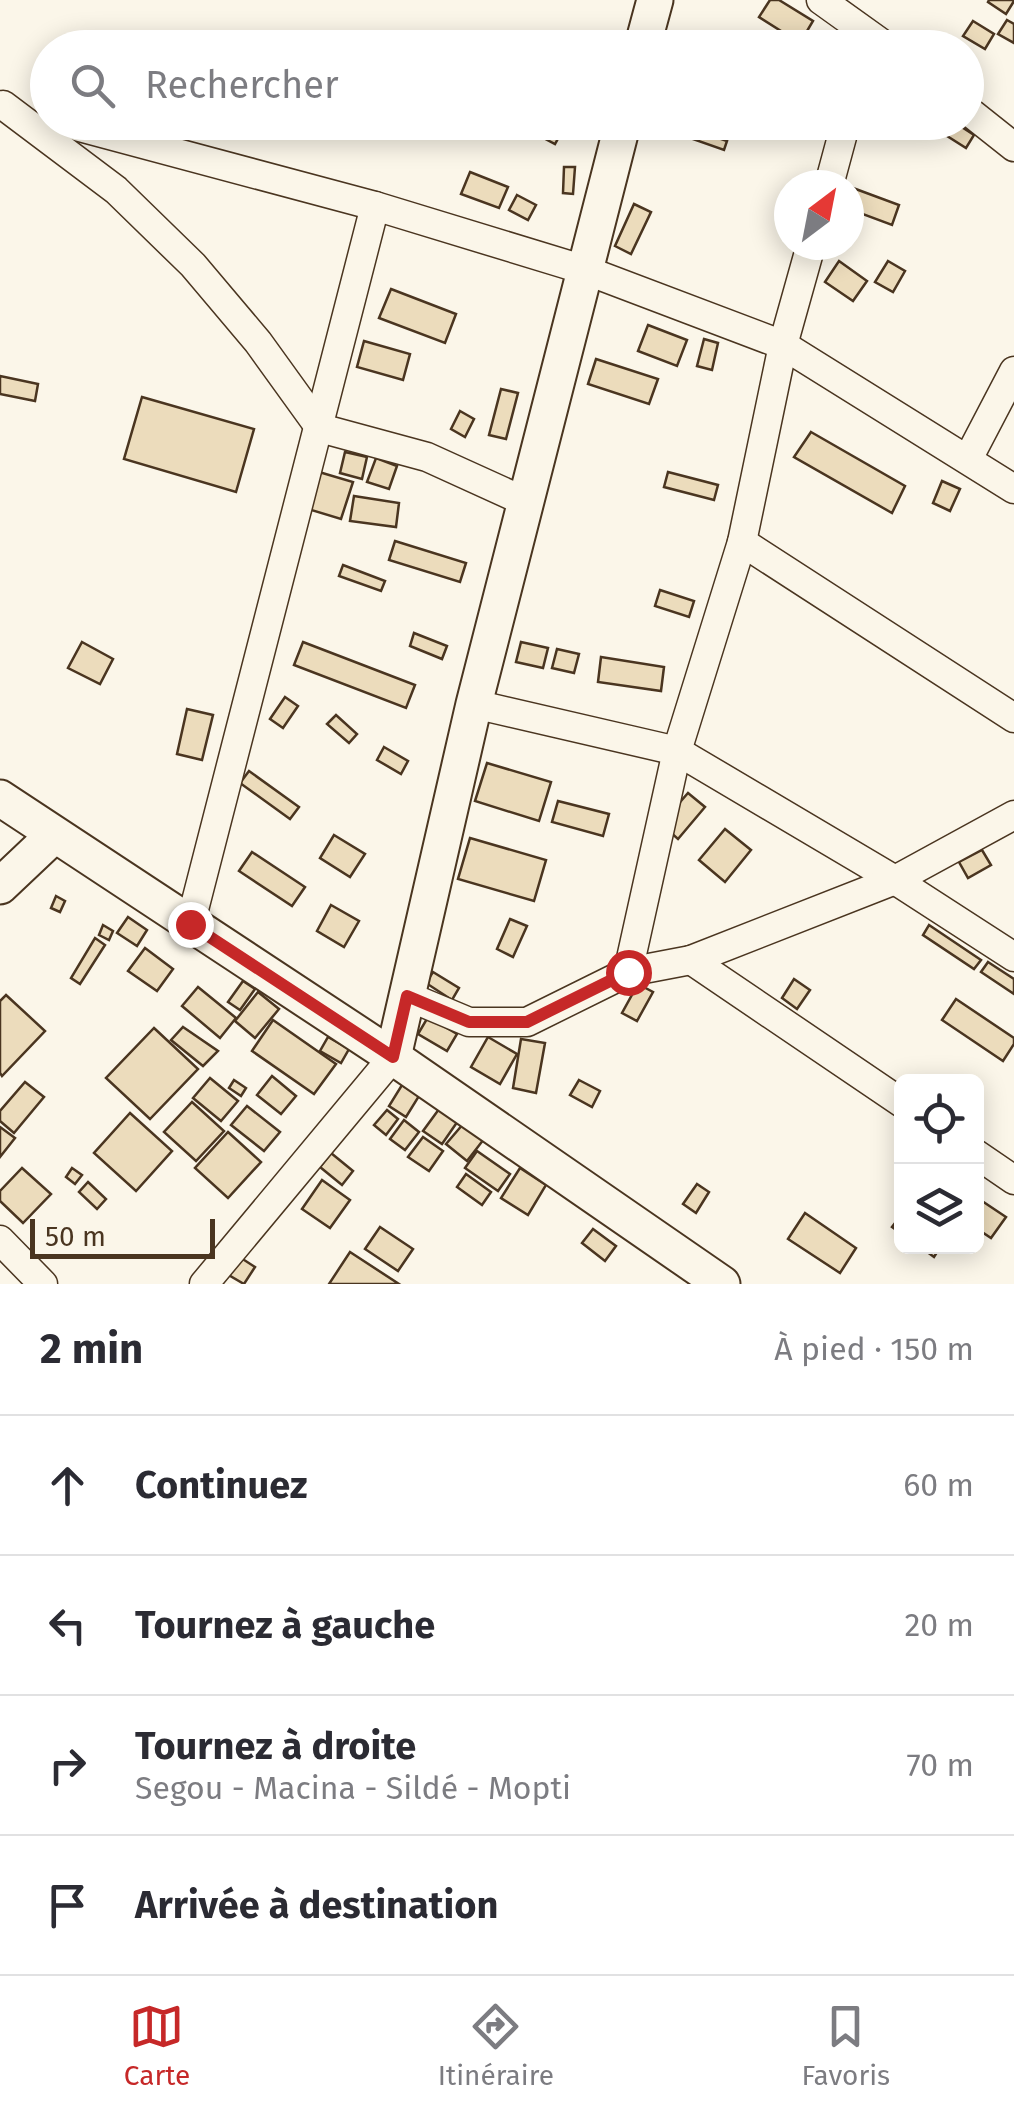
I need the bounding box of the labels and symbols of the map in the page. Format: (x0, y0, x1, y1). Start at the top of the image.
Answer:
north arrow (774, 170, 864, 260)
route end (168, 902, 214, 948)
route start (606, 950, 652, 996)
scale bar (30, 1214, 215, 1258)

